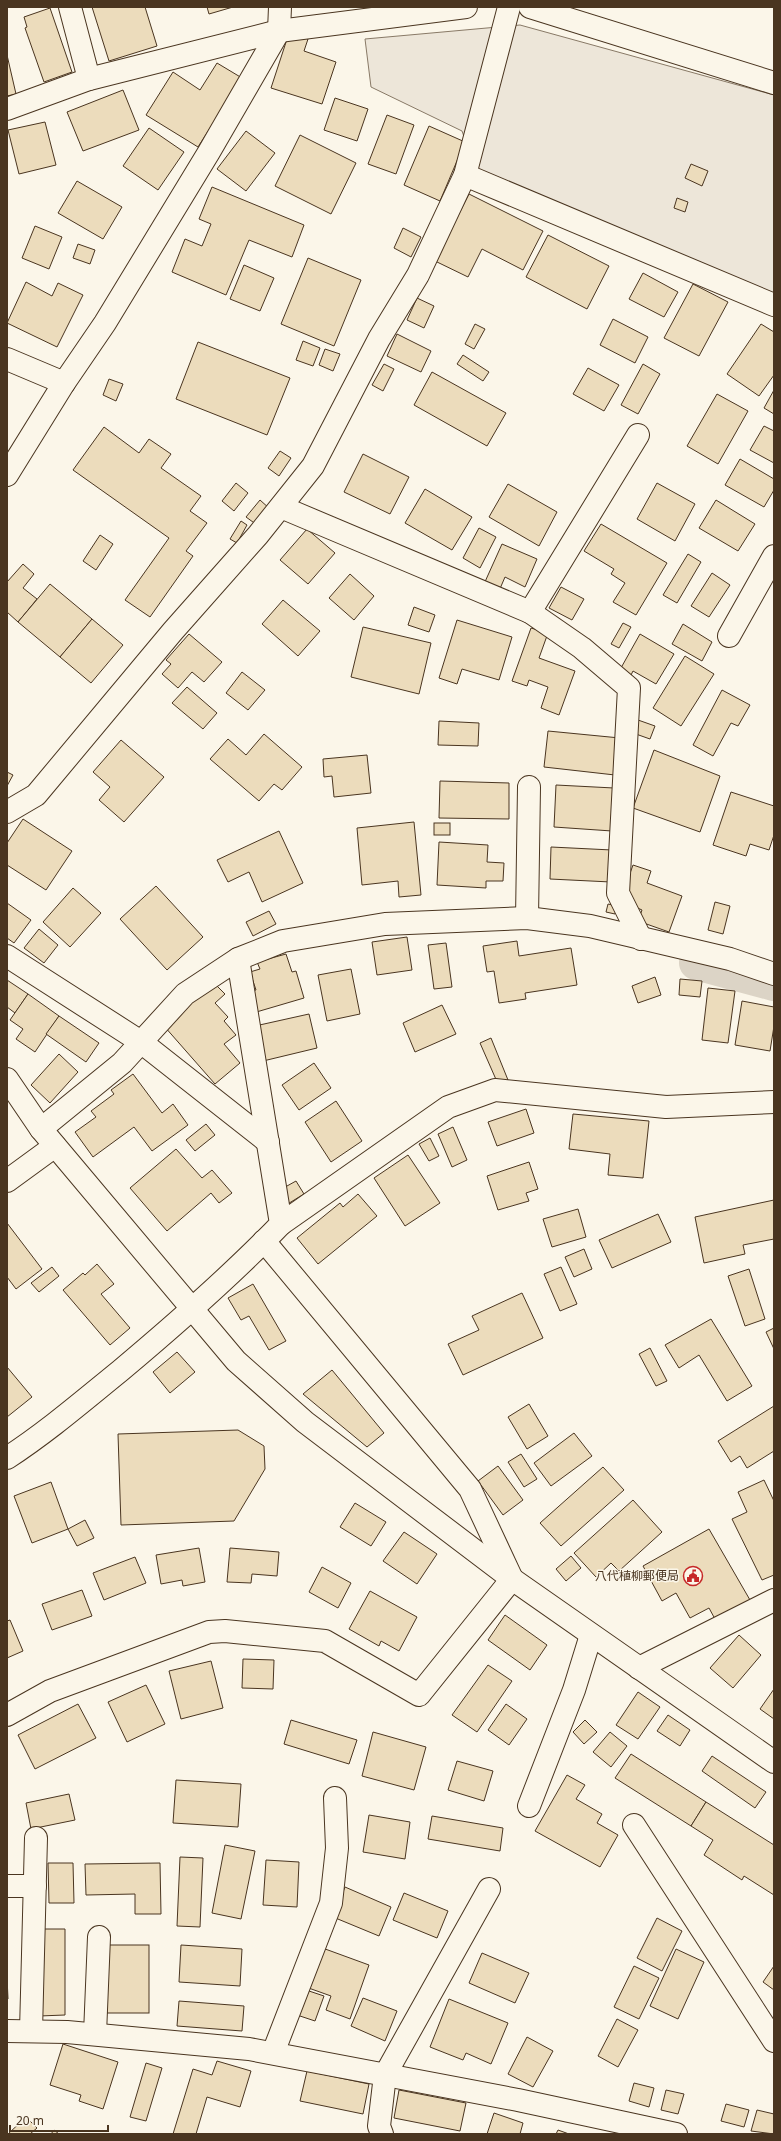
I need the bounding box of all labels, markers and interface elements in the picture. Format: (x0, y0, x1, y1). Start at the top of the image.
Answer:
public building icon: 八代植柳郵便局 (682, 1565, 704, 1587)
place label: 八代植柳郵便局 (595, 1567, 679, 1584)
scale bar (10, 2107, 108, 2133)
text: 20 m (16, 2112, 44, 2129)

